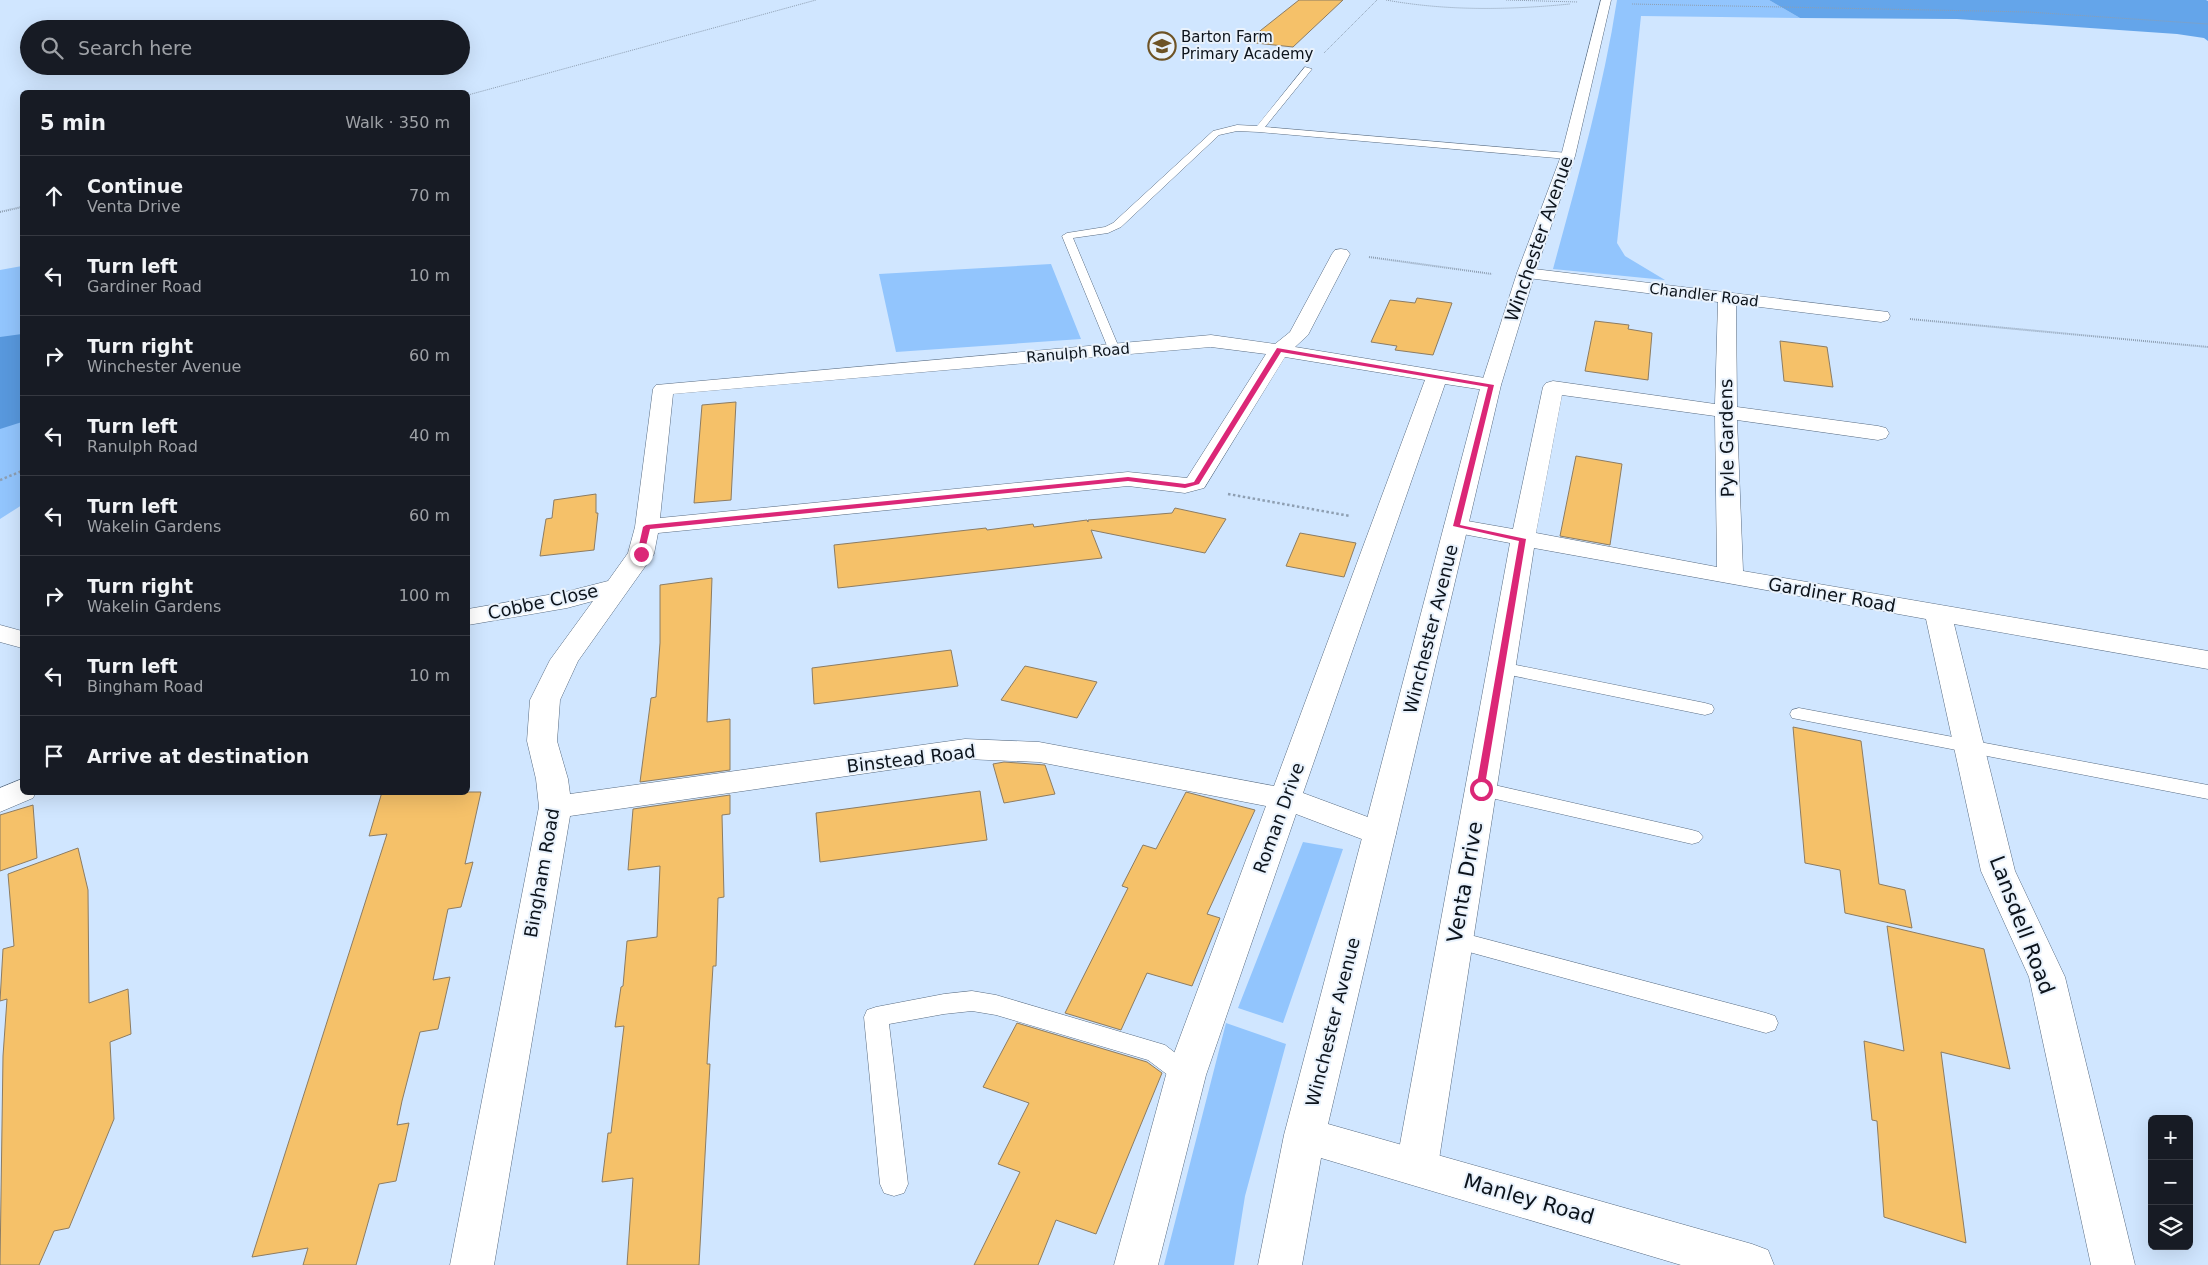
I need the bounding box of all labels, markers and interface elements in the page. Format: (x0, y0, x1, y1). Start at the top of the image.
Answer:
search box (20, 20, 470, 75)
place label: Barton Farm Primary Academy (1181, 28, 1314, 63)
school or university icon: Barton Farm Primary Academy (1147, 31, 1177, 61)
icon: search (38, 34, 66, 62)
text: Search here (78, 37, 192, 59)
text: 5 min (40, 111, 106, 135)
text: Walk · 350 m (345, 113, 450, 132)
street label: Winchester Avenue (1500, 153, 1577, 324)
text: Continue (87, 175, 183, 197)
icon: ahead (40, 182, 68, 210)
text: 70 m (409, 186, 450, 205)
text: Venta Drive (87, 197, 181, 216)
text: Turn left (87, 255, 178, 277)
icon: left (40, 262, 68, 290)
text: 10 m (409, 266, 450, 285)
text: Gardiner Road (87, 277, 202, 296)
street label: Chandler Road (1648, 279, 1760, 311)
text: Turn right (87, 335, 193, 357)
street label: Ranulph Road (1025, 340, 1131, 366)
icon: right (40, 342, 68, 370)
text: 60 m (409, 346, 450, 365)
text: Winchester Avenue (87, 357, 241, 376)
street label: Pyle Gardens (1715, 379, 1738, 498)
text: Turn left (87, 415, 178, 437)
icon: left (40, 422, 68, 450)
text: 40 m (409, 426, 450, 445)
text: Ranulph Road (87, 437, 198, 456)
text: Turn left (87, 495, 178, 517)
icon: left (40, 502, 68, 530)
text: 60 m (409, 506, 450, 525)
text: Wakelin Gardens (87, 517, 221, 536)
street label: Winchester Avenue (1399, 542, 1462, 716)
route end (630, 543, 653, 566)
street label: Gardiner Road (1767, 573, 1898, 616)
text: Turn right (87, 575, 193, 597)
street label: Cobbe Close (486, 580, 600, 623)
icon: right (40, 582, 68, 610)
text: 100 m (399, 586, 450, 605)
text: Wakelin Gardens (87, 597, 221, 616)
text: Turn left (87, 655, 178, 677)
icon: left (40, 662, 68, 690)
text: 10 m (409, 666, 450, 685)
text: Bingham Road (87, 677, 203, 696)
street label: Binstead Road (845, 740, 977, 777)
icon: arrive (40, 742, 68, 770)
text: Arrive at destination (87, 745, 309, 767)
street label: Roman Drive (1249, 760, 1308, 876)
route start (1470, 778, 1493, 801)
street label: Bingham Road (520, 807, 563, 939)
street label: Venta Drive (1443, 819, 1487, 945)
street label: Lansdell Road (1985, 852, 2059, 998)
street label: Winchester Avenue (1301, 935, 1364, 1109)
map controls (2148, 1115, 2193, 1250)
button: + (2148, 1115, 2193, 1160)
button: − (2148, 1160, 2193, 1205)
street label: Manley Road (1461, 1169, 1597, 1229)
button: layers (2148, 1205, 2193, 1250)

